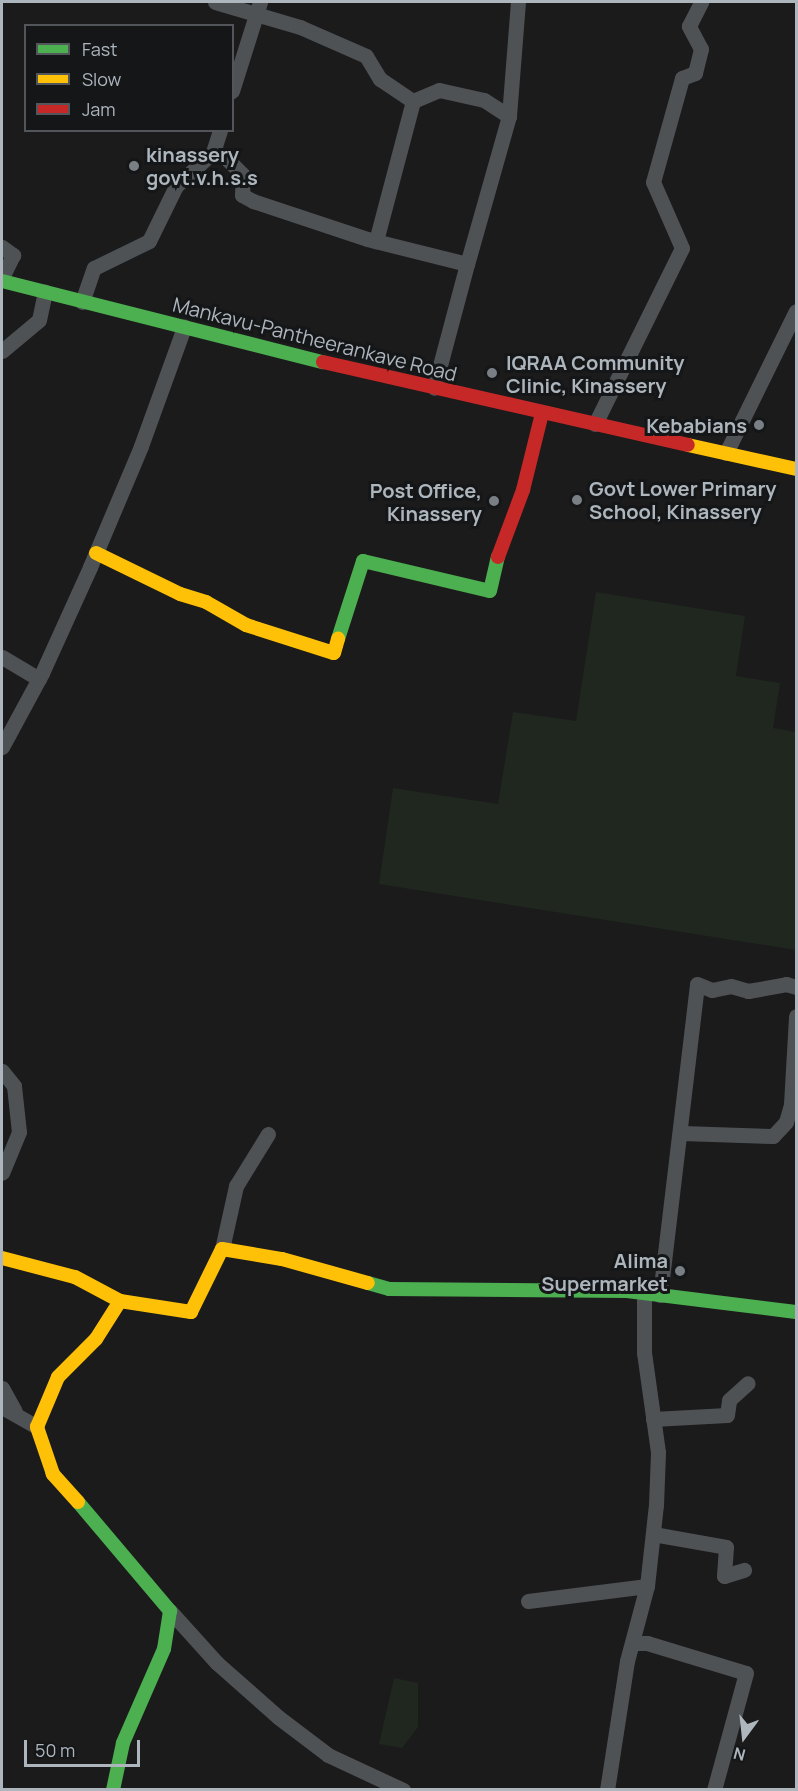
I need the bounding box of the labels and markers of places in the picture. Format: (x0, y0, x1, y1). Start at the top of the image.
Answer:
place label: kinassery govt.v.h.s.s (146, 142, 258, 189)
marker: kinassery govt.v.h.s.s (127, 159, 141, 173)
place label: IQRAA Community Clinic, Kinassery (506, 350, 685, 397)
marker: IQRAA Community Clinic, Kinassery (483, 364, 501, 382)
place label: Kebabians (646, 413, 747, 437)
marker: Kebabians (752, 418, 766, 432)
place label: Govt Lower Primary School, Kinassery (589, 476, 776, 523)
place label: Post Office, Kinassery (370, 478, 482, 525)
marker: Govt Lower Primary School, Kinassery (570, 493, 584, 507)
marker: Post Office, Kinassery (487, 494, 501, 508)
place label: Alima Supermarket (541, 1248, 668, 1295)
marker: Alima Supermarket (673, 1264, 687, 1278)

